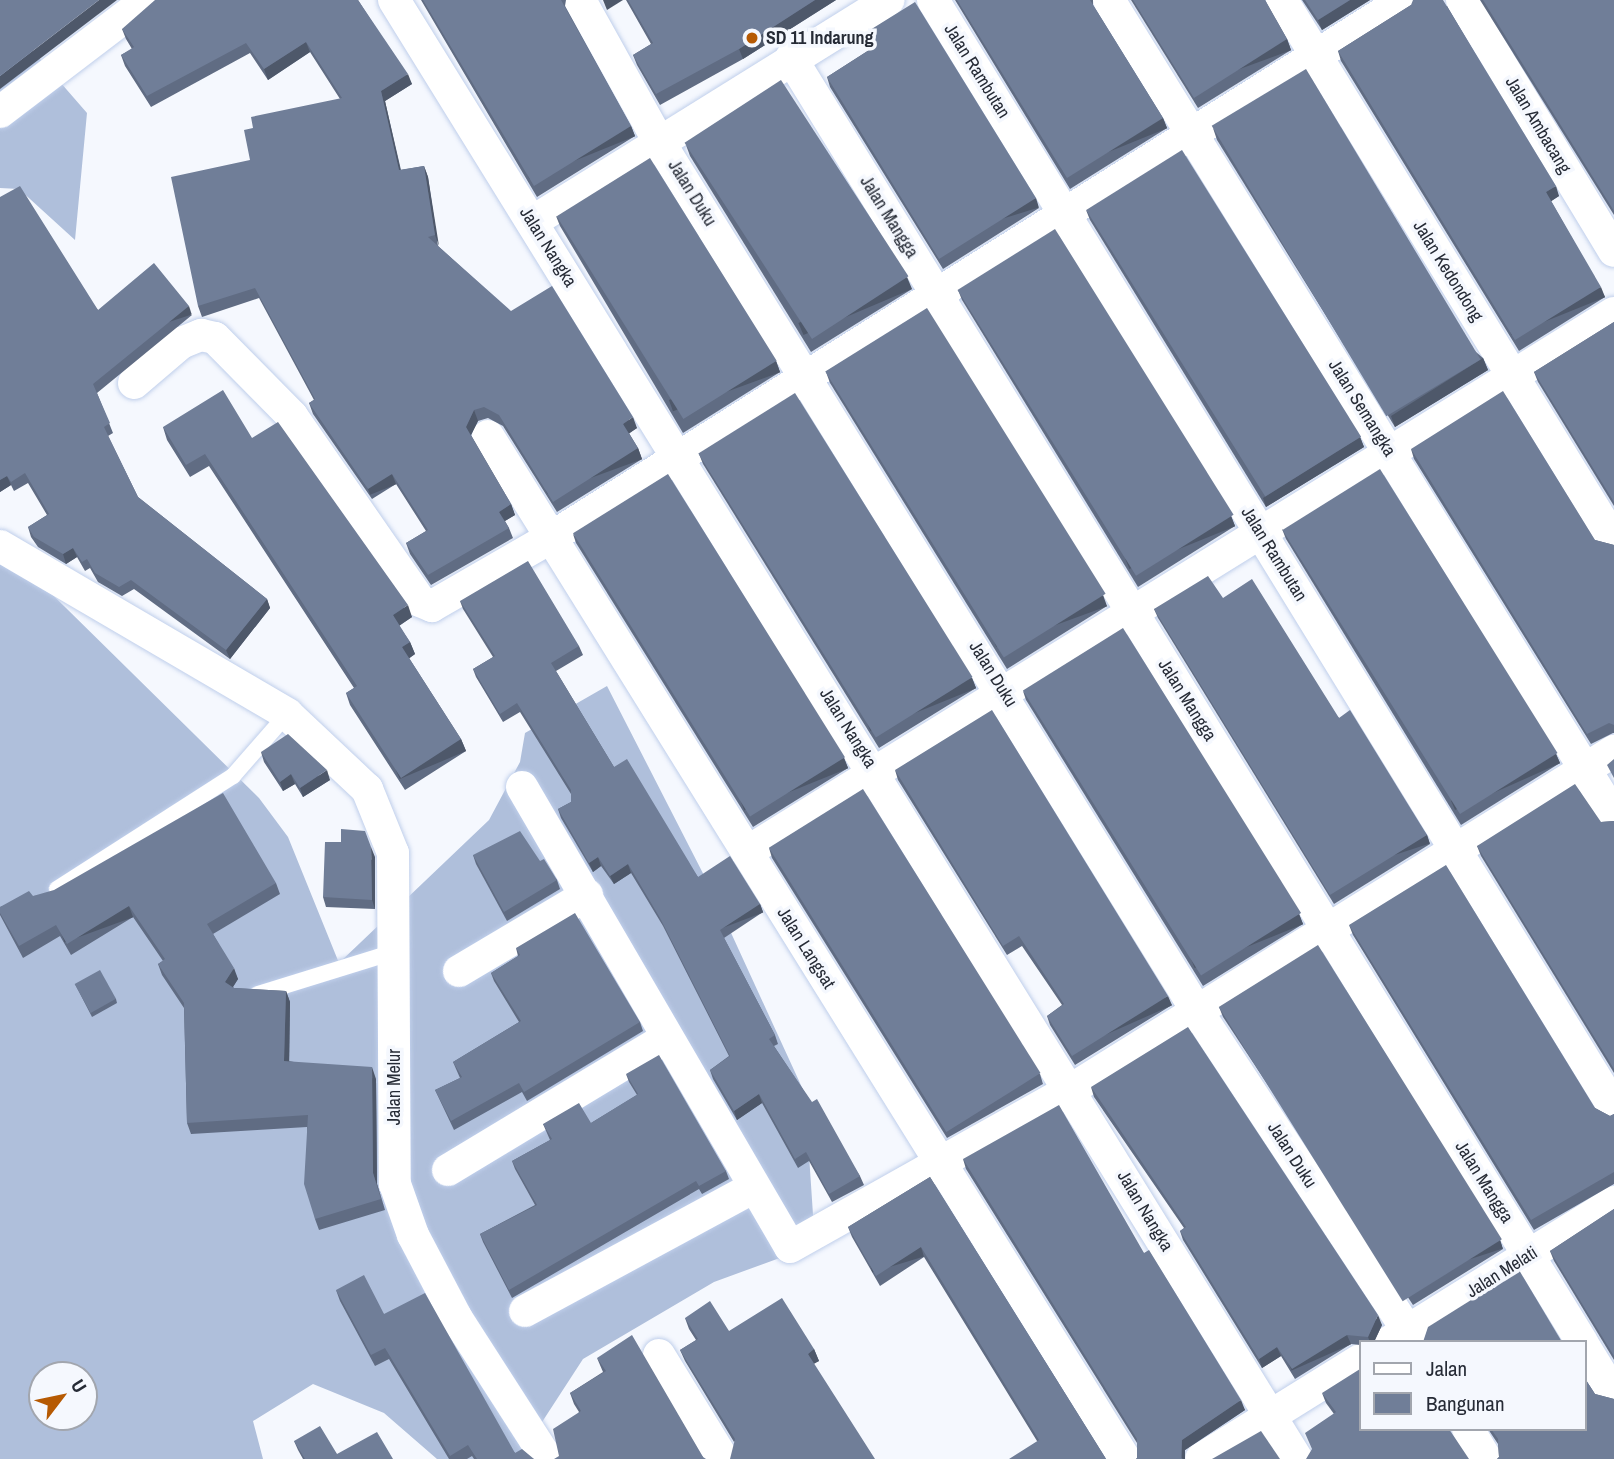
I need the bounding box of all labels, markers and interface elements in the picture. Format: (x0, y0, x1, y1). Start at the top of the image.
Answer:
street label: Jalan Rambutan (939, 20, 1015, 122)
place label: SD 11 Indarung (766, 27, 873, 49)
marker: SD 11 Indarung (744, 30, 760, 46)
street label: Jalan Ambacang (1500, 72, 1576, 178)
street label: Jalan Duku (663, 156, 721, 230)
street label: Jalan Mangga (855, 172, 923, 262)
street label: Jalan Nangka (515, 203, 581, 291)
street label: Jalan Kedondong (1408, 217, 1488, 325)
street label: Jalan Semangka (1324, 356, 1400, 460)
street label: Jalan Rambutan (1236, 503, 1312, 605)
street label: Jalan Duku (964, 637, 1022, 711)
street label: Jalan Mangga (1153, 655, 1221, 745)
street label: Jalan Nangka (815, 684, 881, 772)
street label: Jalan Langsat (772, 903, 840, 993)
street label: Jalan Melur (383, 1049, 405, 1125)
street label: Jalan Duku (1263, 1118, 1321, 1192)
street label: Jalan Mangga (1450, 1137, 1518, 1227)
street label: Jalan Nangka (1113, 1167, 1177, 1255)
street label: Jalan Melati (1463, 1242, 1541, 1302)
legend (1358, 1340, 1586, 1431)
text: Jalan (1426, 1354, 1467, 1383)
north arrow (28, 1361, 98, 1431)
text: U (65, 1374, 93, 1398)
text: Bangunan (1426, 1389, 1505, 1418)

